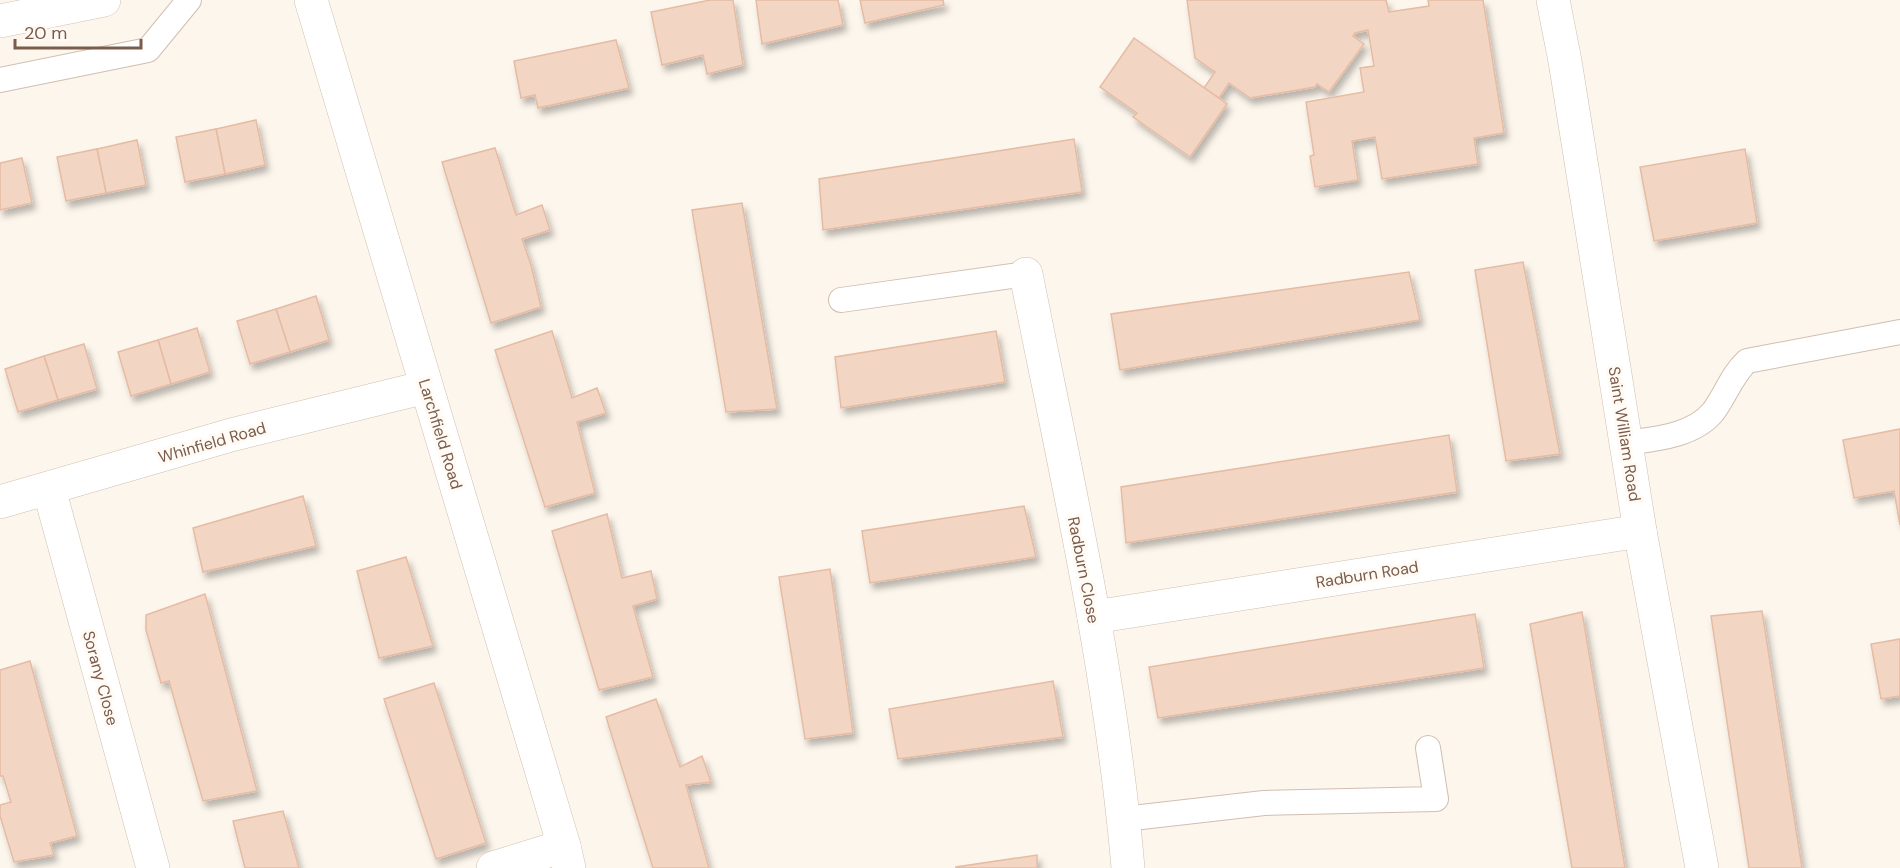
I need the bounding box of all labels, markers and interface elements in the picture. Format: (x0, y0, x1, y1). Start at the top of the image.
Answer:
scale bar (15, 12, 141, 50)
text: 20 m (24, 21, 67, 45)
street label: Saint William Road (1603, 365, 1646, 503)
street label: Larchfield Road (414, 376, 467, 492)
street label: Whinfield Road (156, 417, 268, 468)
street label: Radburn Close (1063, 515, 1104, 625)
street label: Radburn Road (1314, 556, 1420, 593)
street label: Sorany Close (78, 628, 123, 728)

